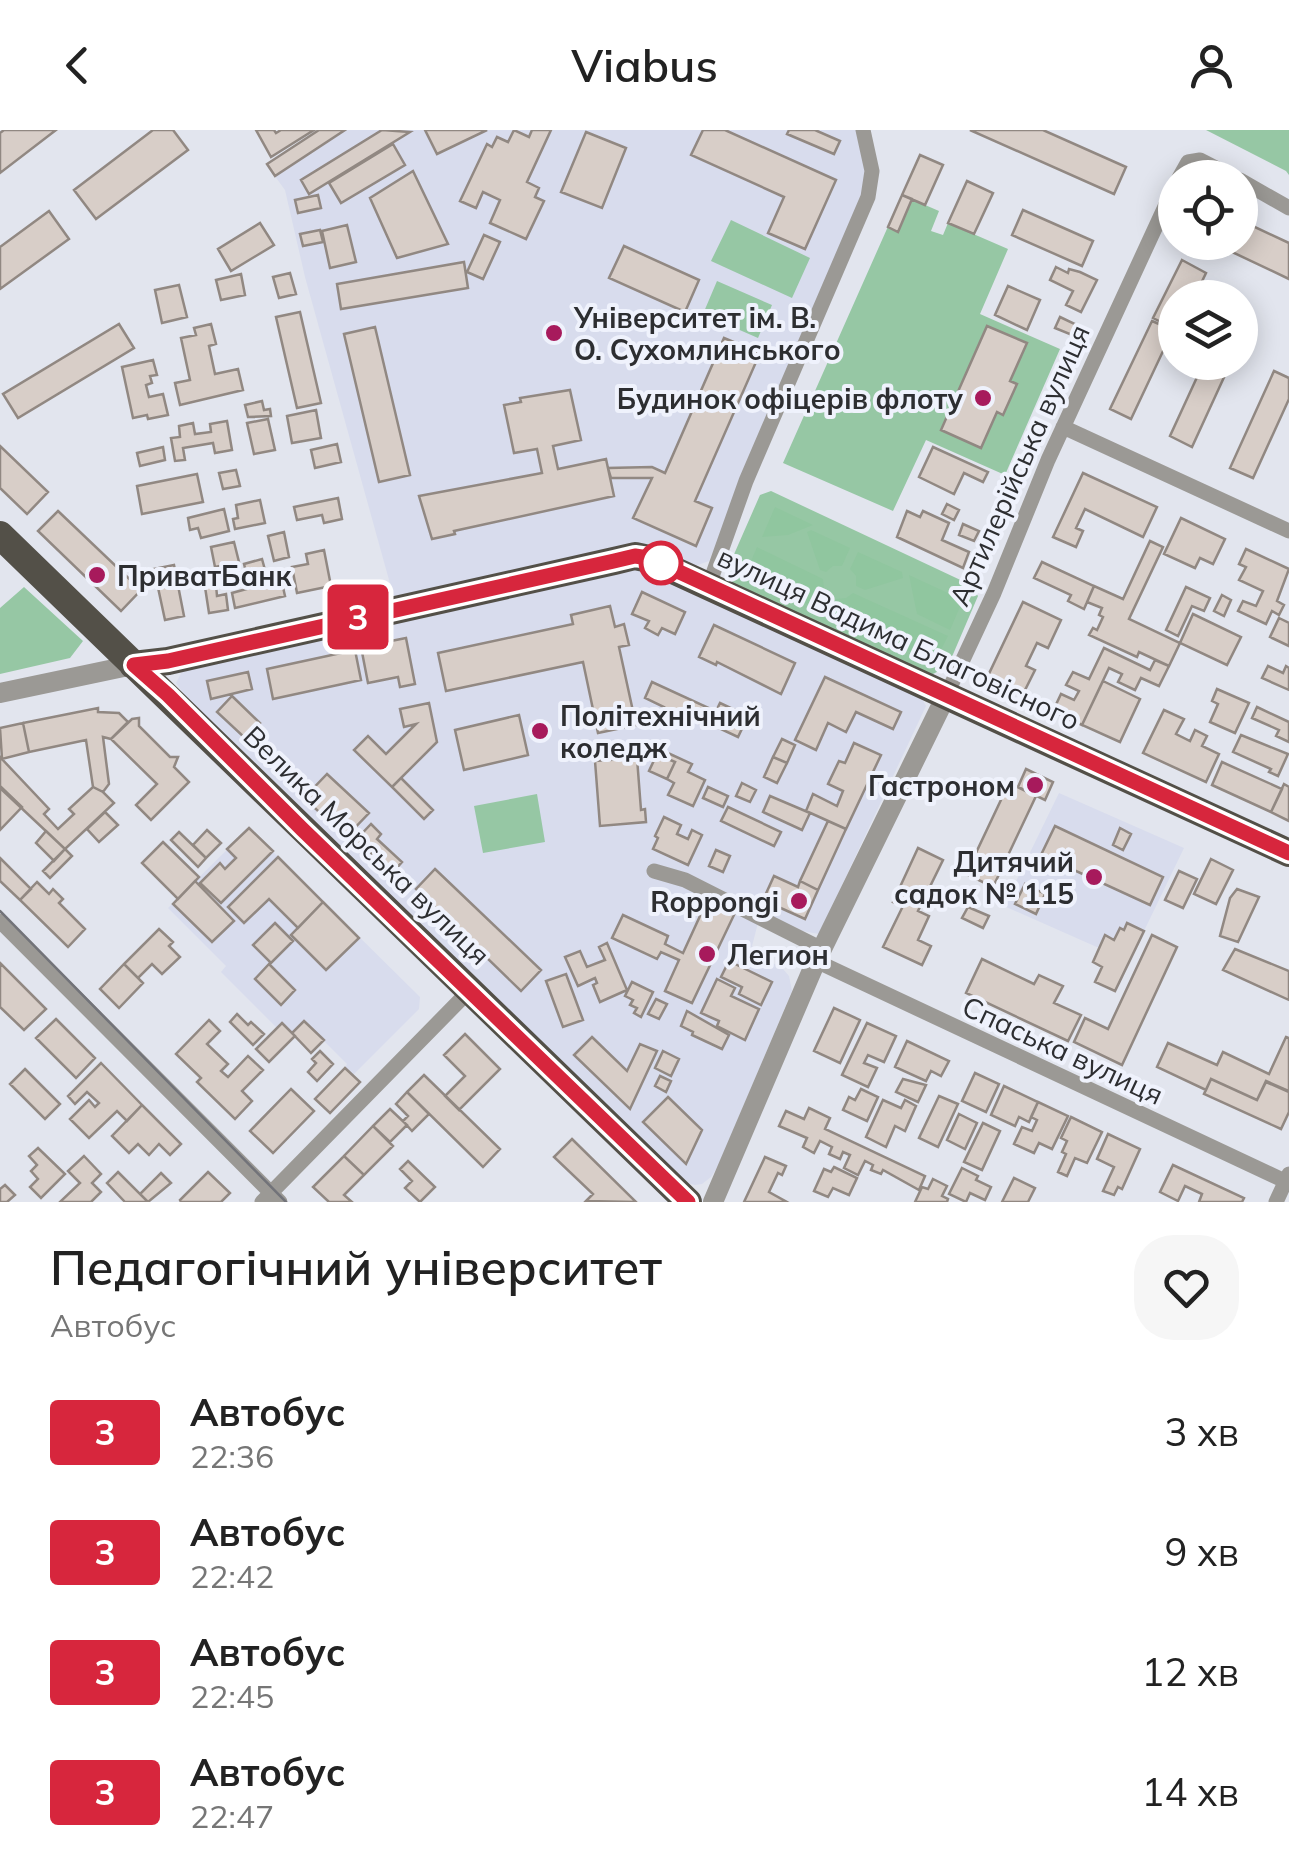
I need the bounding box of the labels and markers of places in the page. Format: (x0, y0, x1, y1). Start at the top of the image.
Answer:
place label: Університет ім. В. О. Сухомлинського (573, 300, 841, 367)
marker: Університет ім. В. О. Сухомлинського (543, 322, 565, 344)
place label: Будинок офіцерів флоту (617, 381, 963, 416)
marker: Будинок офіцерів флоту (972, 387, 994, 409)
unlabelled marker (640, 542, 682, 584)
place label: ПриватБанк (117, 558, 292, 593)
marker: ПриватБанк (86, 564, 108, 586)
place label: Політехнічний коледж (560, 698, 761, 765)
marker: Політехнічний коледж (529, 720, 551, 742)
place label: Гастроном (868, 768, 1015, 803)
marker: Гастроном (1024, 774, 1046, 796)
place label: Дитячий садок № 115 (894, 844, 1074, 911)
marker: Дитячий садок № 115 (1083, 866, 1105, 888)
place label: Roppongi (650, 884, 779, 919)
marker: Roppongi (788, 890, 810, 912)
place label: Легион (727, 937, 829, 972)
marker: Легион (696, 943, 718, 965)

